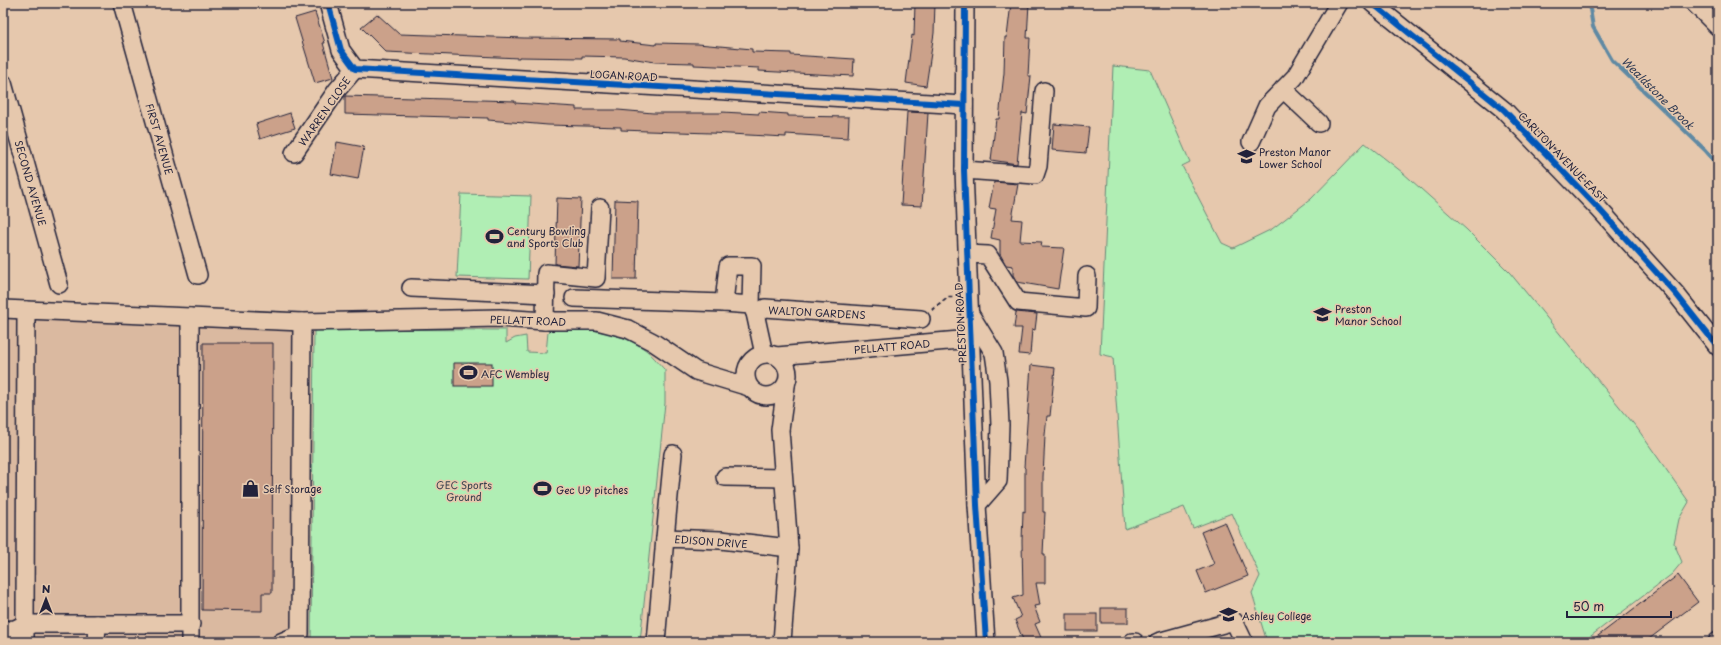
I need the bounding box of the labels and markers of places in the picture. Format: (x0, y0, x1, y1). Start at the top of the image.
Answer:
place label: Preston Manor Lower School (1259, 144, 1331, 171)
school or university icon: Preston Manor Lower School (1236, 147, 1256, 167)
place label: Century Bowling and Sports Club (507, 223, 586, 250)
sports icon: Century Bowling and Sports Club (484, 226, 504, 246)
place label: Preston Manor School (1335, 301, 1402, 328)
school or university icon: Preston Manor School (1312, 304, 1332, 324)
sports icon: AFC Wembley (458, 363, 478, 383)
place label: AFC Wembley (481, 366, 550, 381)
shop icon: Self Storage (240, 478, 260, 498)
sports icon: Gec U9 pitches (533, 479, 553, 499)
place label: Self Storage (263, 481, 322, 496)
place label: Gec U9 pitches (556, 482, 629, 497)
school or university icon: Ashley College (1219, 605, 1239, 625)
place label: Ashley College (1242, 608, 1312, 624)

